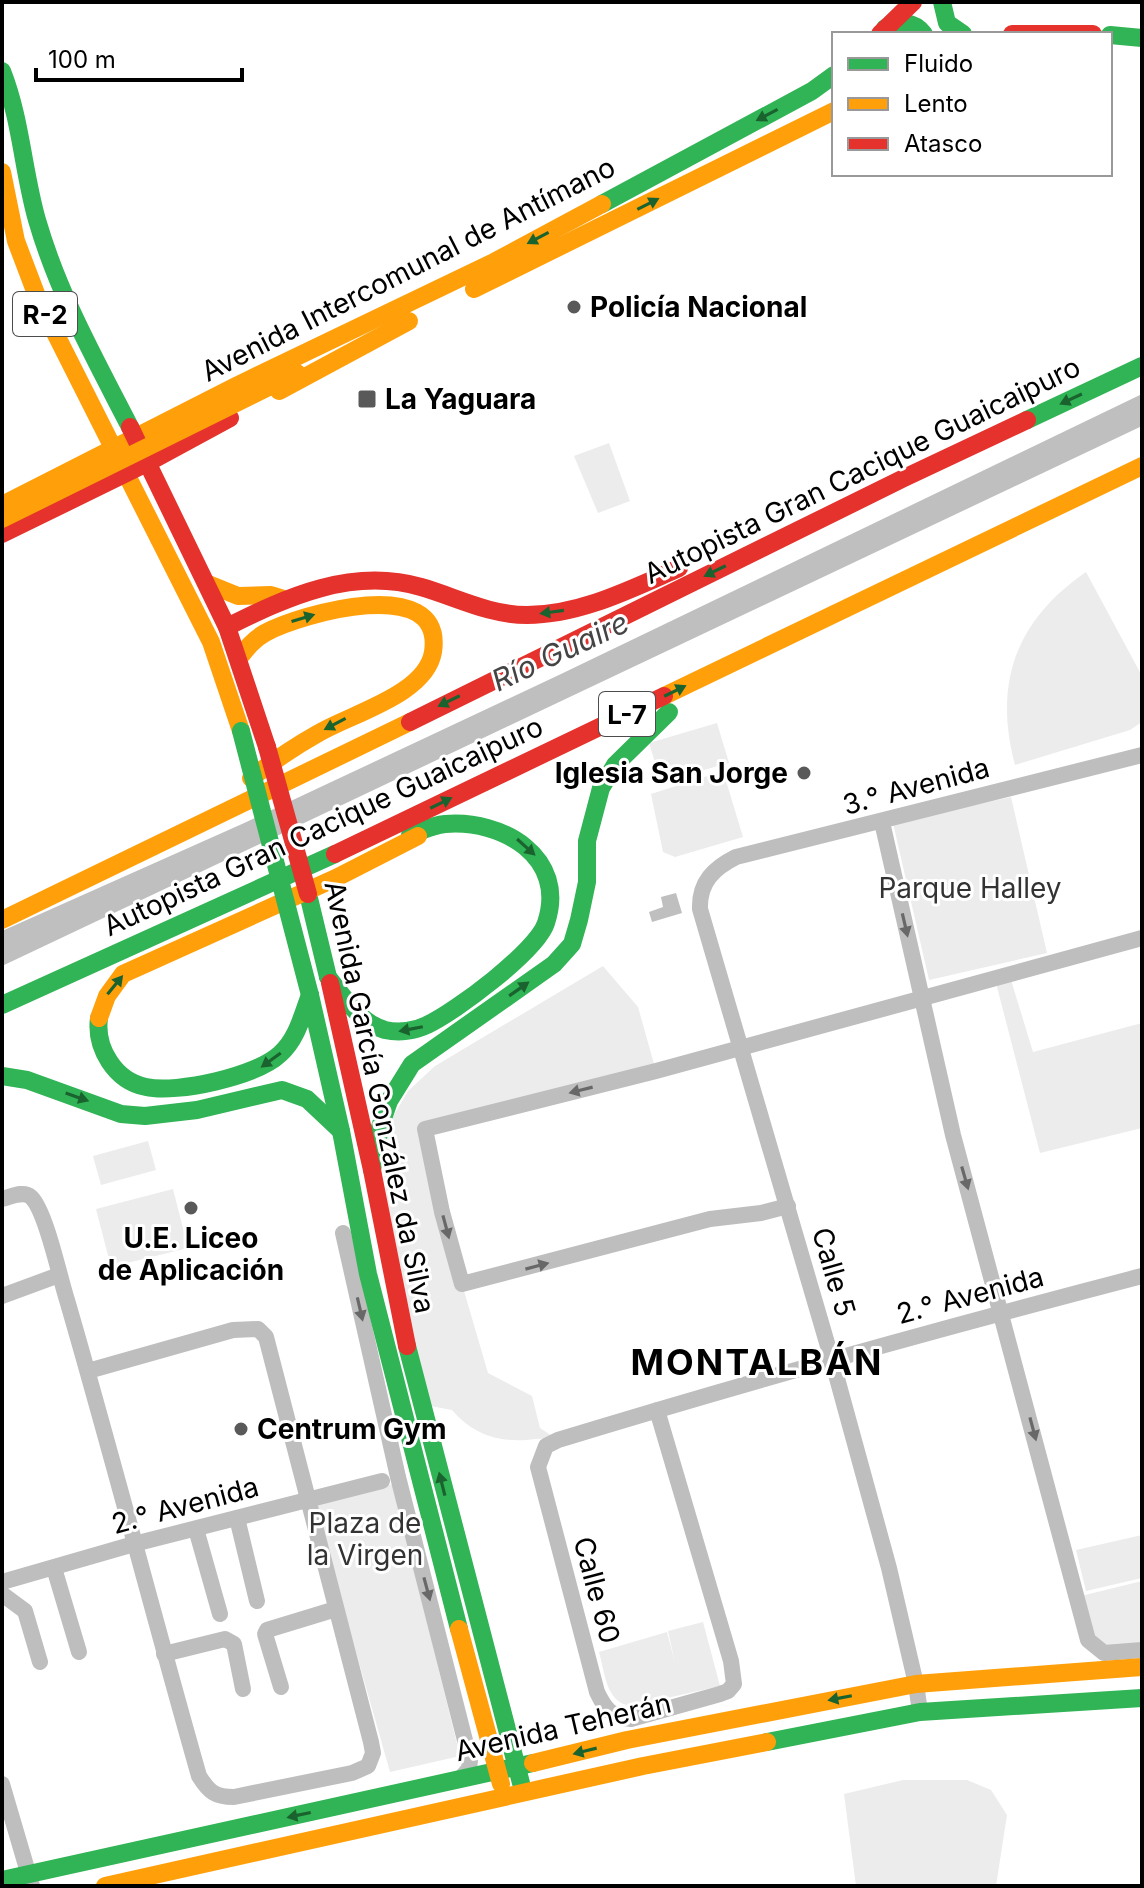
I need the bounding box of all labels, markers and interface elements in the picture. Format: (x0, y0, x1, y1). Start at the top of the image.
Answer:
scale bar (36, 32, 242, 82)
legend (832, 32, 1112, 176)
text: 100 m (48, 45, 116, 74)
text: Fluido (904, 49, 973, 78)
text: Lento (904, 89, 968, 118)
one-way arrow (756, 108, 779, 122)
text: Atasco (904, 129, 982, 158)
street label: Avenida Intercomunal de Antímano (195, 149, 621, 389)
one-way arrow (636, 197, 659, 210)
one-way arrow (527, 232, 550, 245)
place label: Policía Nacional (590, 290, 807, 324)
road number: R-2 (13, 292, 77, 336)
marker: Policía Nacional (565, 298, 583, 316)
street label: Autopista Gran Cacique Guaicaipuro (638, 349, 1086, 591)
place label: La Yaguara (385, 382, 536, 416)
marker: La Yaguara (356, 388, 378, 410)
one-way arrow (1060, 392, 1083, 406)
one-way arrow (703, 564, 726, 578)
water label: Río Guaire (486, 604, 634, 698)
one-way arrow (539, 606, 564, 619)
one-way arrow (291, 611, 315, 624)
one-way arrow (664, 684, 687, 698)
road number: L-7 (599, 692, 655, 736)
one-way arrow (437, 694, 460, 708)
street label: Autopista Gran Cacique Guaicaipuro (98, 709, 548, 943)
one-way arrow (323, 718, 346, 731)
street label: 3.° Avenida (839, 750, 993, 822)
place label: Iglesia San Jorge (555, 756, 788, 790)
marker: Iglesia San Jorge (795, 764, 813, 782)
one-way arrow (429, 796, 452, 810)
one-way arrow (517, 837, 536, 855)
park label: Parque Halley (878, 871, 1062, 905)
street label: Avenida García González da Silva (318, 878, 442, 1316)
one-way arrow (899, 913, 912, 938)
one-way arrow (106, 975, 122, 995)
one-way arrow (508, 982, 529, 997)
one-way arrow (398, 1023, 423, 1035)
one-way arrow (260, 1052, 282, 1068)
one-way arrow (568, 1085, 593, 1097)
one-way arrow (65, 1092, 89, 1104)
one-way arrow (959, 1167, 972, 1191)
marker: U.E. Liceo de Aplicación (182, 1199, 200, 1217)
one-way arrow (441, 1214, 453, 1239)
place label: U.E. Liceo de Aplicación (98, 1221, 284, 1287)
street label: Calle 5 (805, 1224, 863, 1320)
one-way arrow (525, 1259, 550, 1271)
street label: 2.° Avenida (893, 1259, 1047, 1331)
one-way arrow (354, 1297, 367, 1322)
district label: MONTALBÁN (631, 1340, 883, 1384)
place label: Centrum Gym (257, 1412, 447, 1446)
one-way arrow (1027, 1417, 1039, 1442)
marker: Centrum Gym (232, 1420, 250, 1438)
street label: 2.° Avenida (108, 1469, 262, 1541)
one-way arrow (435, 1472, 447, 1497)
park label: Plaza de la Virgen (307, 1506, 423, 1572)
street label: Calle 60 (566, 1533, 628, 1647)
one-way arrow (421, 1577, 434, 1602)
street label: Avenida Teherán (452, 1686, 674, 1768)
one-way arrow (827, 1693, 852, 1705)
one-way arrow (572, 1745, 597, 1757)
one-way arrow (286, 1809, 311, 1822)

